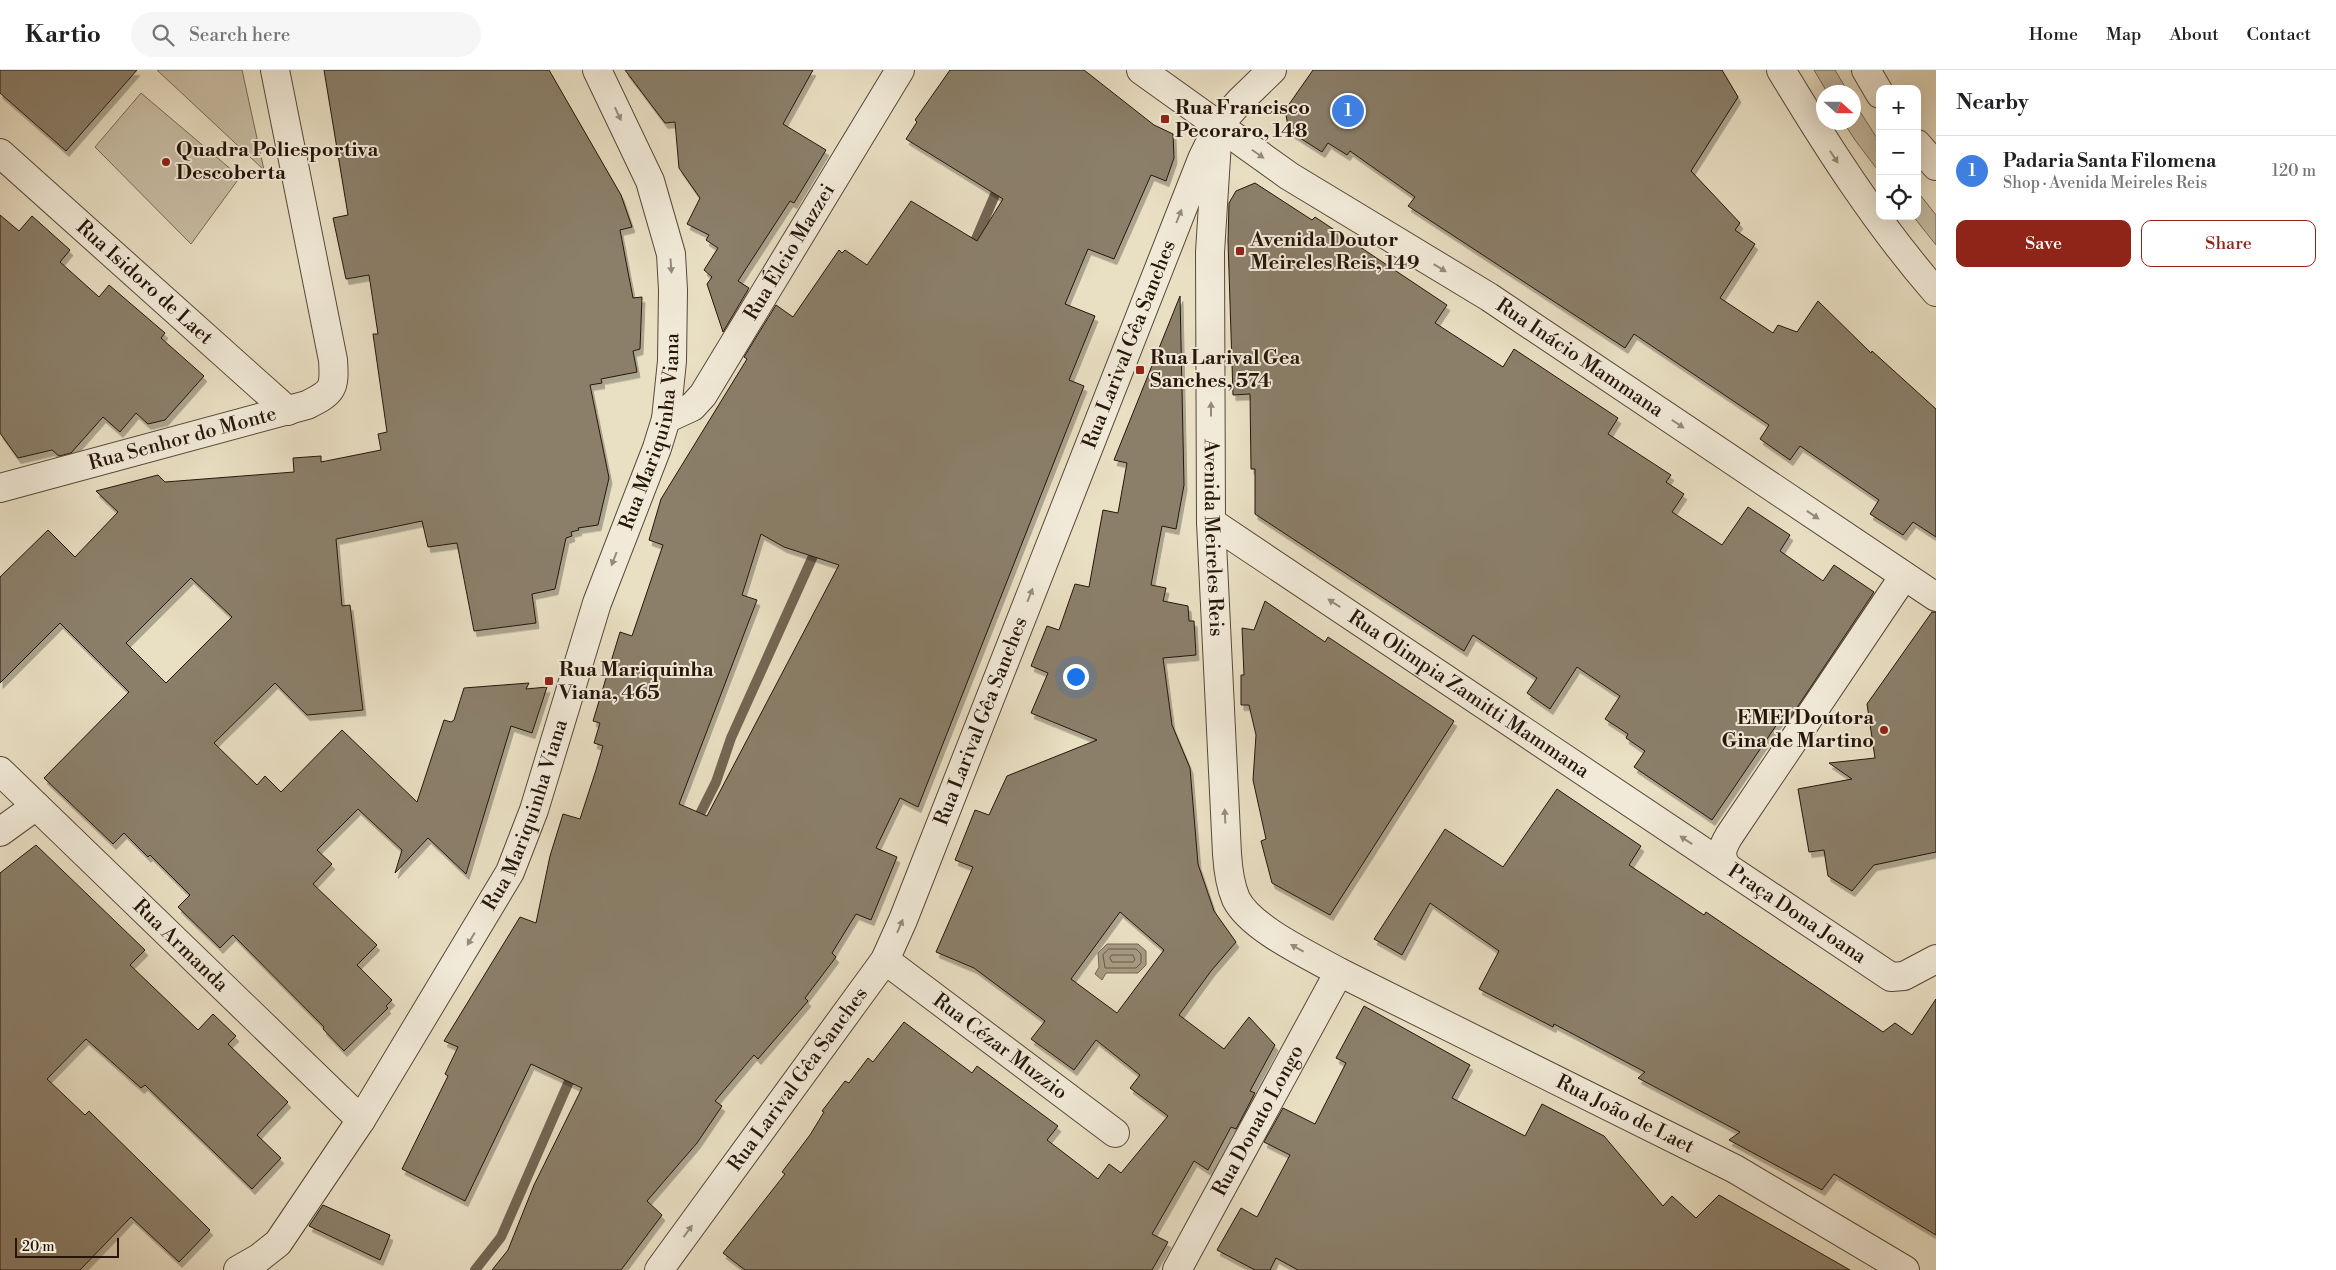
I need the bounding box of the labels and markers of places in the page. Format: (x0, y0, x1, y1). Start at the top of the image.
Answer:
pin: 1 (1332, 92, 1364, 130)
place label: Rua Francisco Pecoraro, 148 (1175, 96, 1310, 144)
marker: Rua Francisco Pecoraro, 148 (1159, 113, 1171, 125)
place label: Quadra Poliesportiva Descoberta (176, 138, 378, 186)
marker: Quadra Poliesportiva Descoberta (160, 156, 172, 168)
place label: Avenida Doutor Meireles Reis, 149 (1249, 228, 1420, 276)
marker: Avenida Doutor Meireles Reis, 149 (1234, 245, 1246, 257)
place label: Rua Larival Gea Sanches, 574 (1150, 346, 1300, 394)
marker: Rua Larival Gea Sanches, 574 (1134, 364, 1146, 376)
place label: Rua Mariquinha Viana, 465 (558, 658, 714, 706)
marker: Rua Mariquinha Viana, 465 (543, 675, 555, 687)
place label: EMEI Doutora Gina de Martino (1721, 706, 1874, 754)
marker: EMEI Doutora Gina de Martino (1878, 724, 1890, 736)

